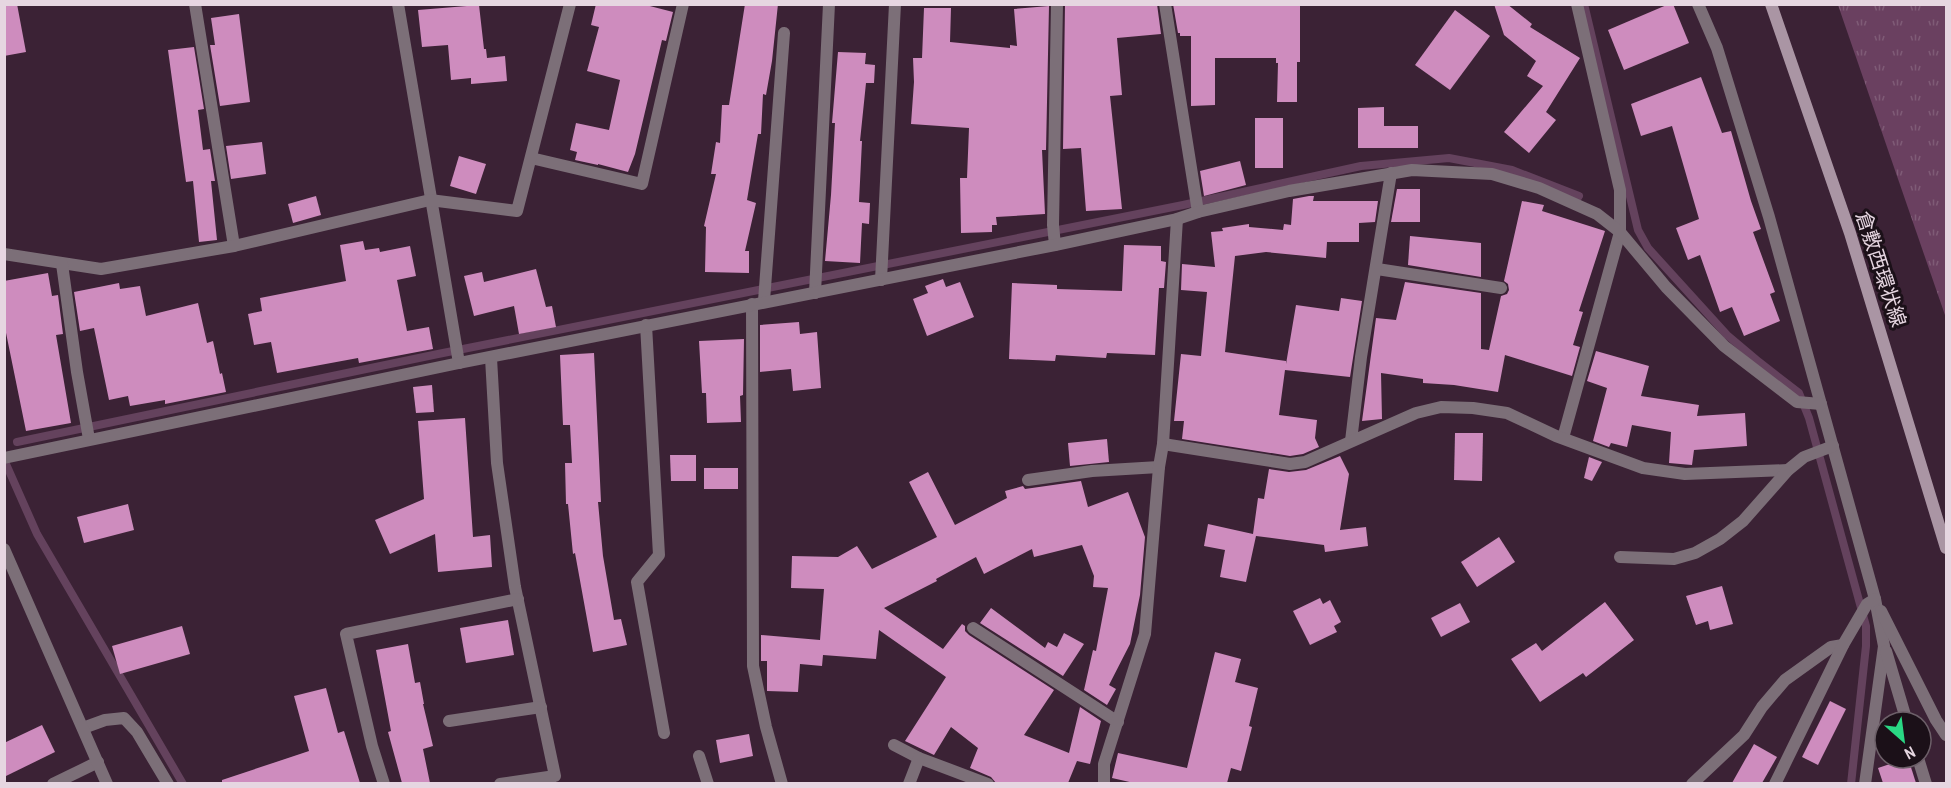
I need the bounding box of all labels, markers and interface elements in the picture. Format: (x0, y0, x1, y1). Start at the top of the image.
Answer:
street label: 倉敷西環状線 (1850, 208, 1913, 330)
north arrow (1873, 710, 1933, 770)
text: N (1901, 741, 1919, 765)

